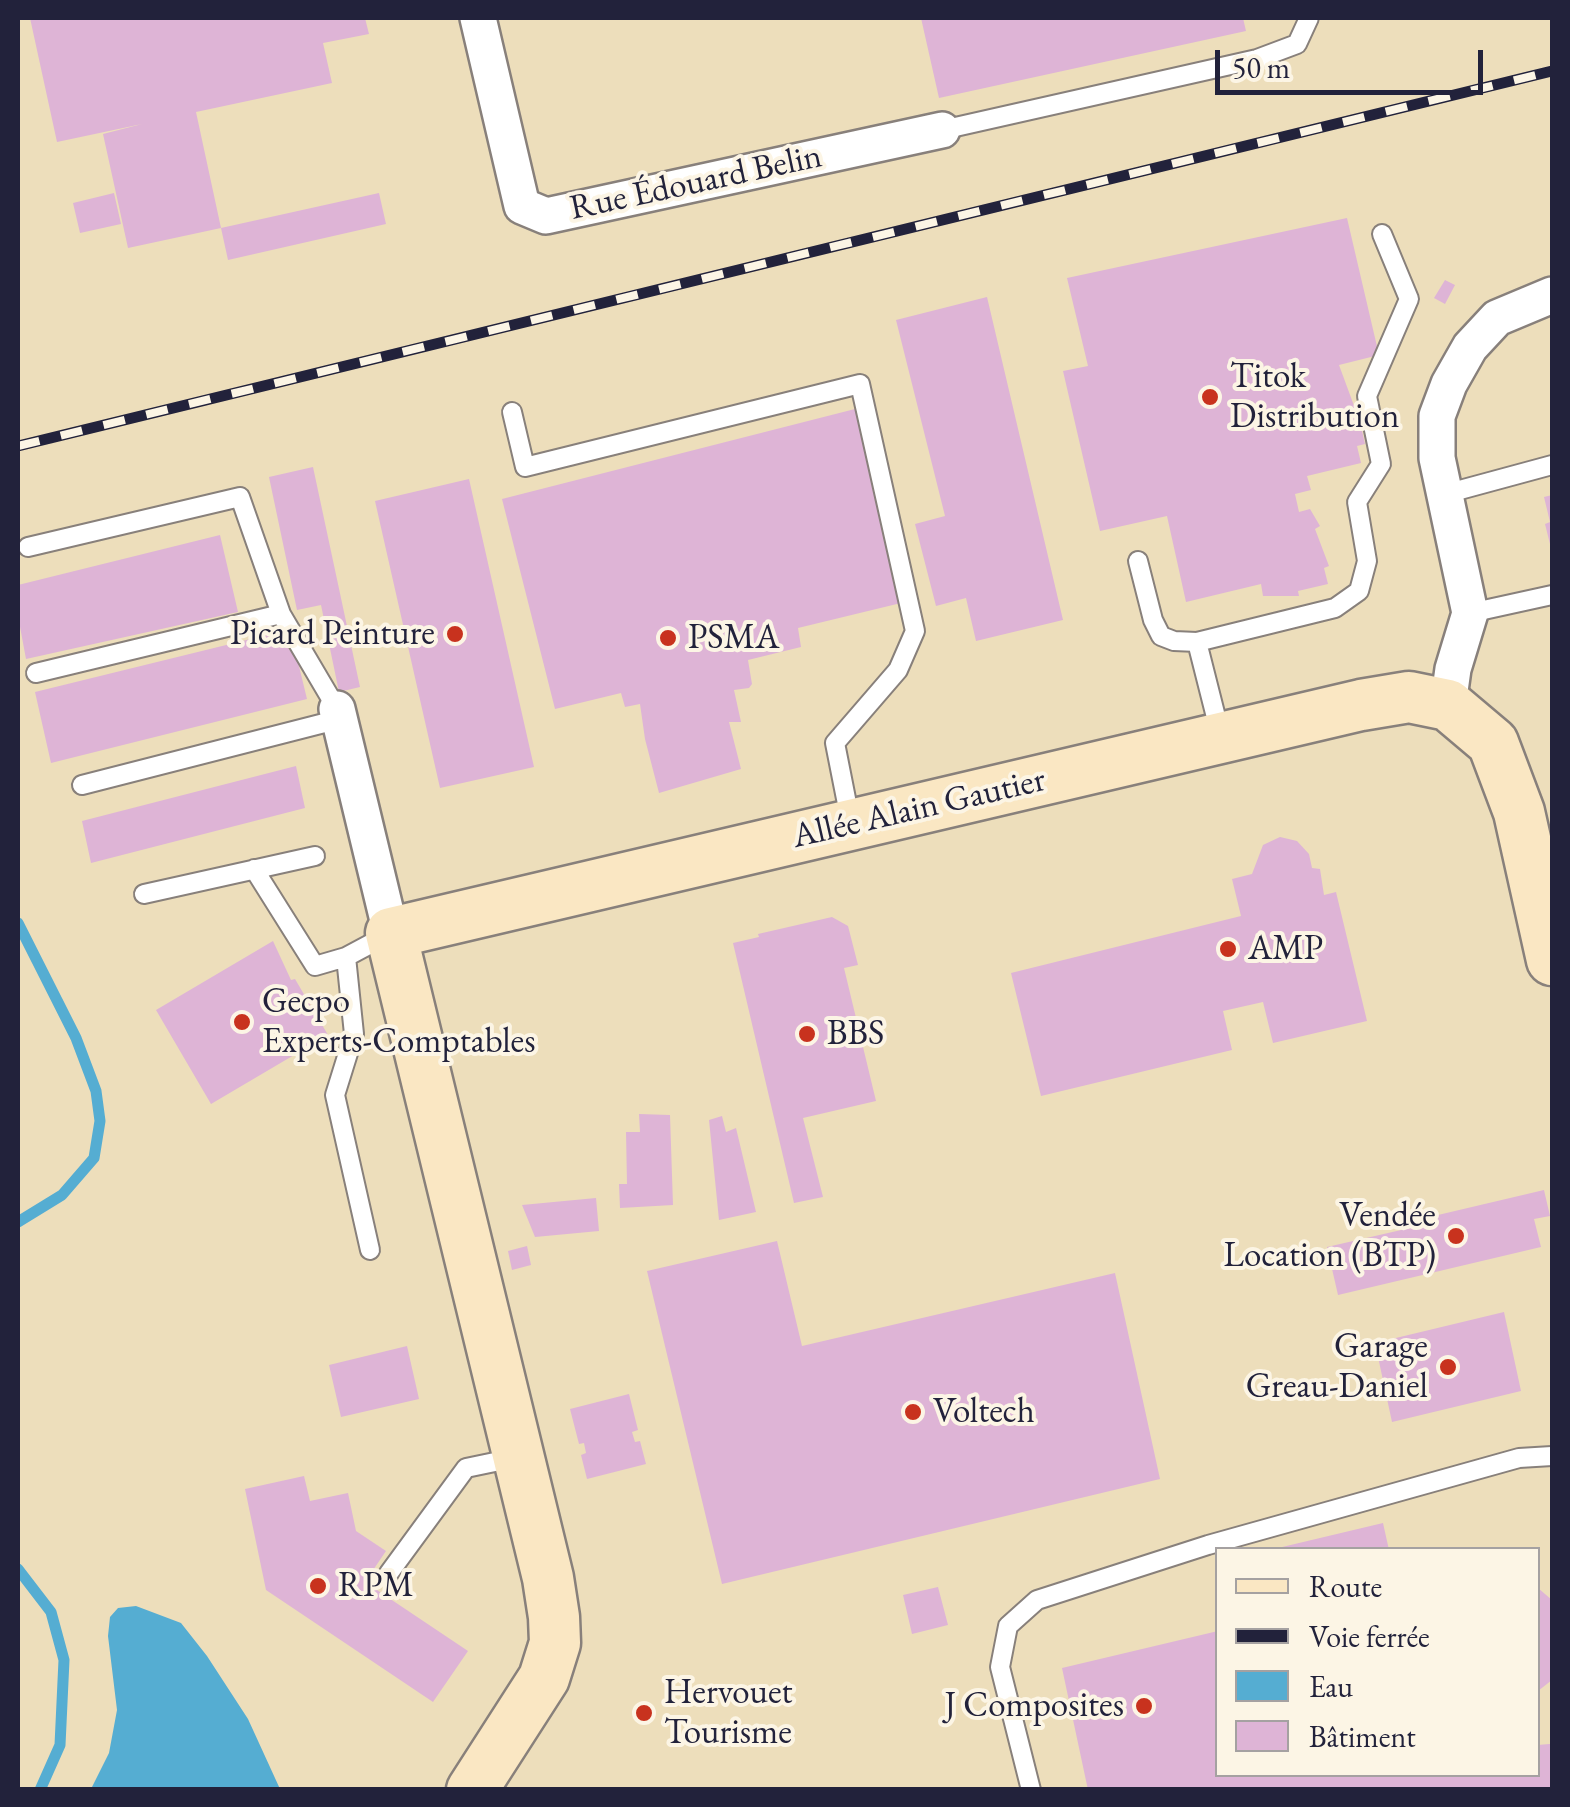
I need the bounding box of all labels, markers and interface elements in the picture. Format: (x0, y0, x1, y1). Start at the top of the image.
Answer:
scale bar (1220, 30, 1488, 92)
text: 50 m (1232, 48, 1290, 87)
street label: Rue Édouard Belin (566, 136, 826, 230)
place label: Titok Distribution (1230, 356, 1399, 438)
marker: Titok Distribution (1199, 386, 1221, 408)
place label: Picard Peinture (230, 613, 435, 655)
place label: PSMA (688, 617, 779, 659)
marker: Picard Peinture (444, 623, 466, 645)
marker: PSMA (657, 627, 679, 649)
street label: Allée Alain Gautier (788, 759, 1050, 859)
place label: AMP (1248, 928, 1323, 970)
marker: AMP (1217, 938, 1239, 960)
place label: Gecpo Experts-Comptables (262, 981, 536, 1063)
marker: Gecpo Experts-Comptables (231, 1011, 253, 1033)
place label: BBS (827, 1013, 884, 1055)
marker: BBS (796, 1023, 818, 1045)
place label: Vendée Location (BTP) (1224, 1195, 1436, 1277)
marker: Vendée Location (BTP) (1445, 1225, 1467, 1247)
place label: Garage Greau-Daniel (1246, 1326, 1428, 1408)
marker: Garage Greau-Daniel (1437, 1356, 1459, 1378)
place label: Voltech (933, 1391, 1035, 1433)
marker: Voltech (902, 1401, 924, 1423)
legend (1215, 1547, 1540, 1777)
place label: RPM (338, 1565, 414, 1607)
text: Route (1309, 1567, 1382, 1606)
marker: RPM (307, 1575, 329, 1597)
text: Voie ferrée (1309, 1617, 1430, 1656)
text: Eau (1309, 1667, 1353, 1706)
place label: Hervouet Tourisme (664, 1672, 793, 1754)
place label: J Composites (944, 1685, 1124, 1727)
marker: J Composites (1133, 1695, 1155, 1717)
marker: Hervouet Tourisme (633, 1702, 655, 1724)
text: Bâtiment (1309, 1717, 1416, 1756)

